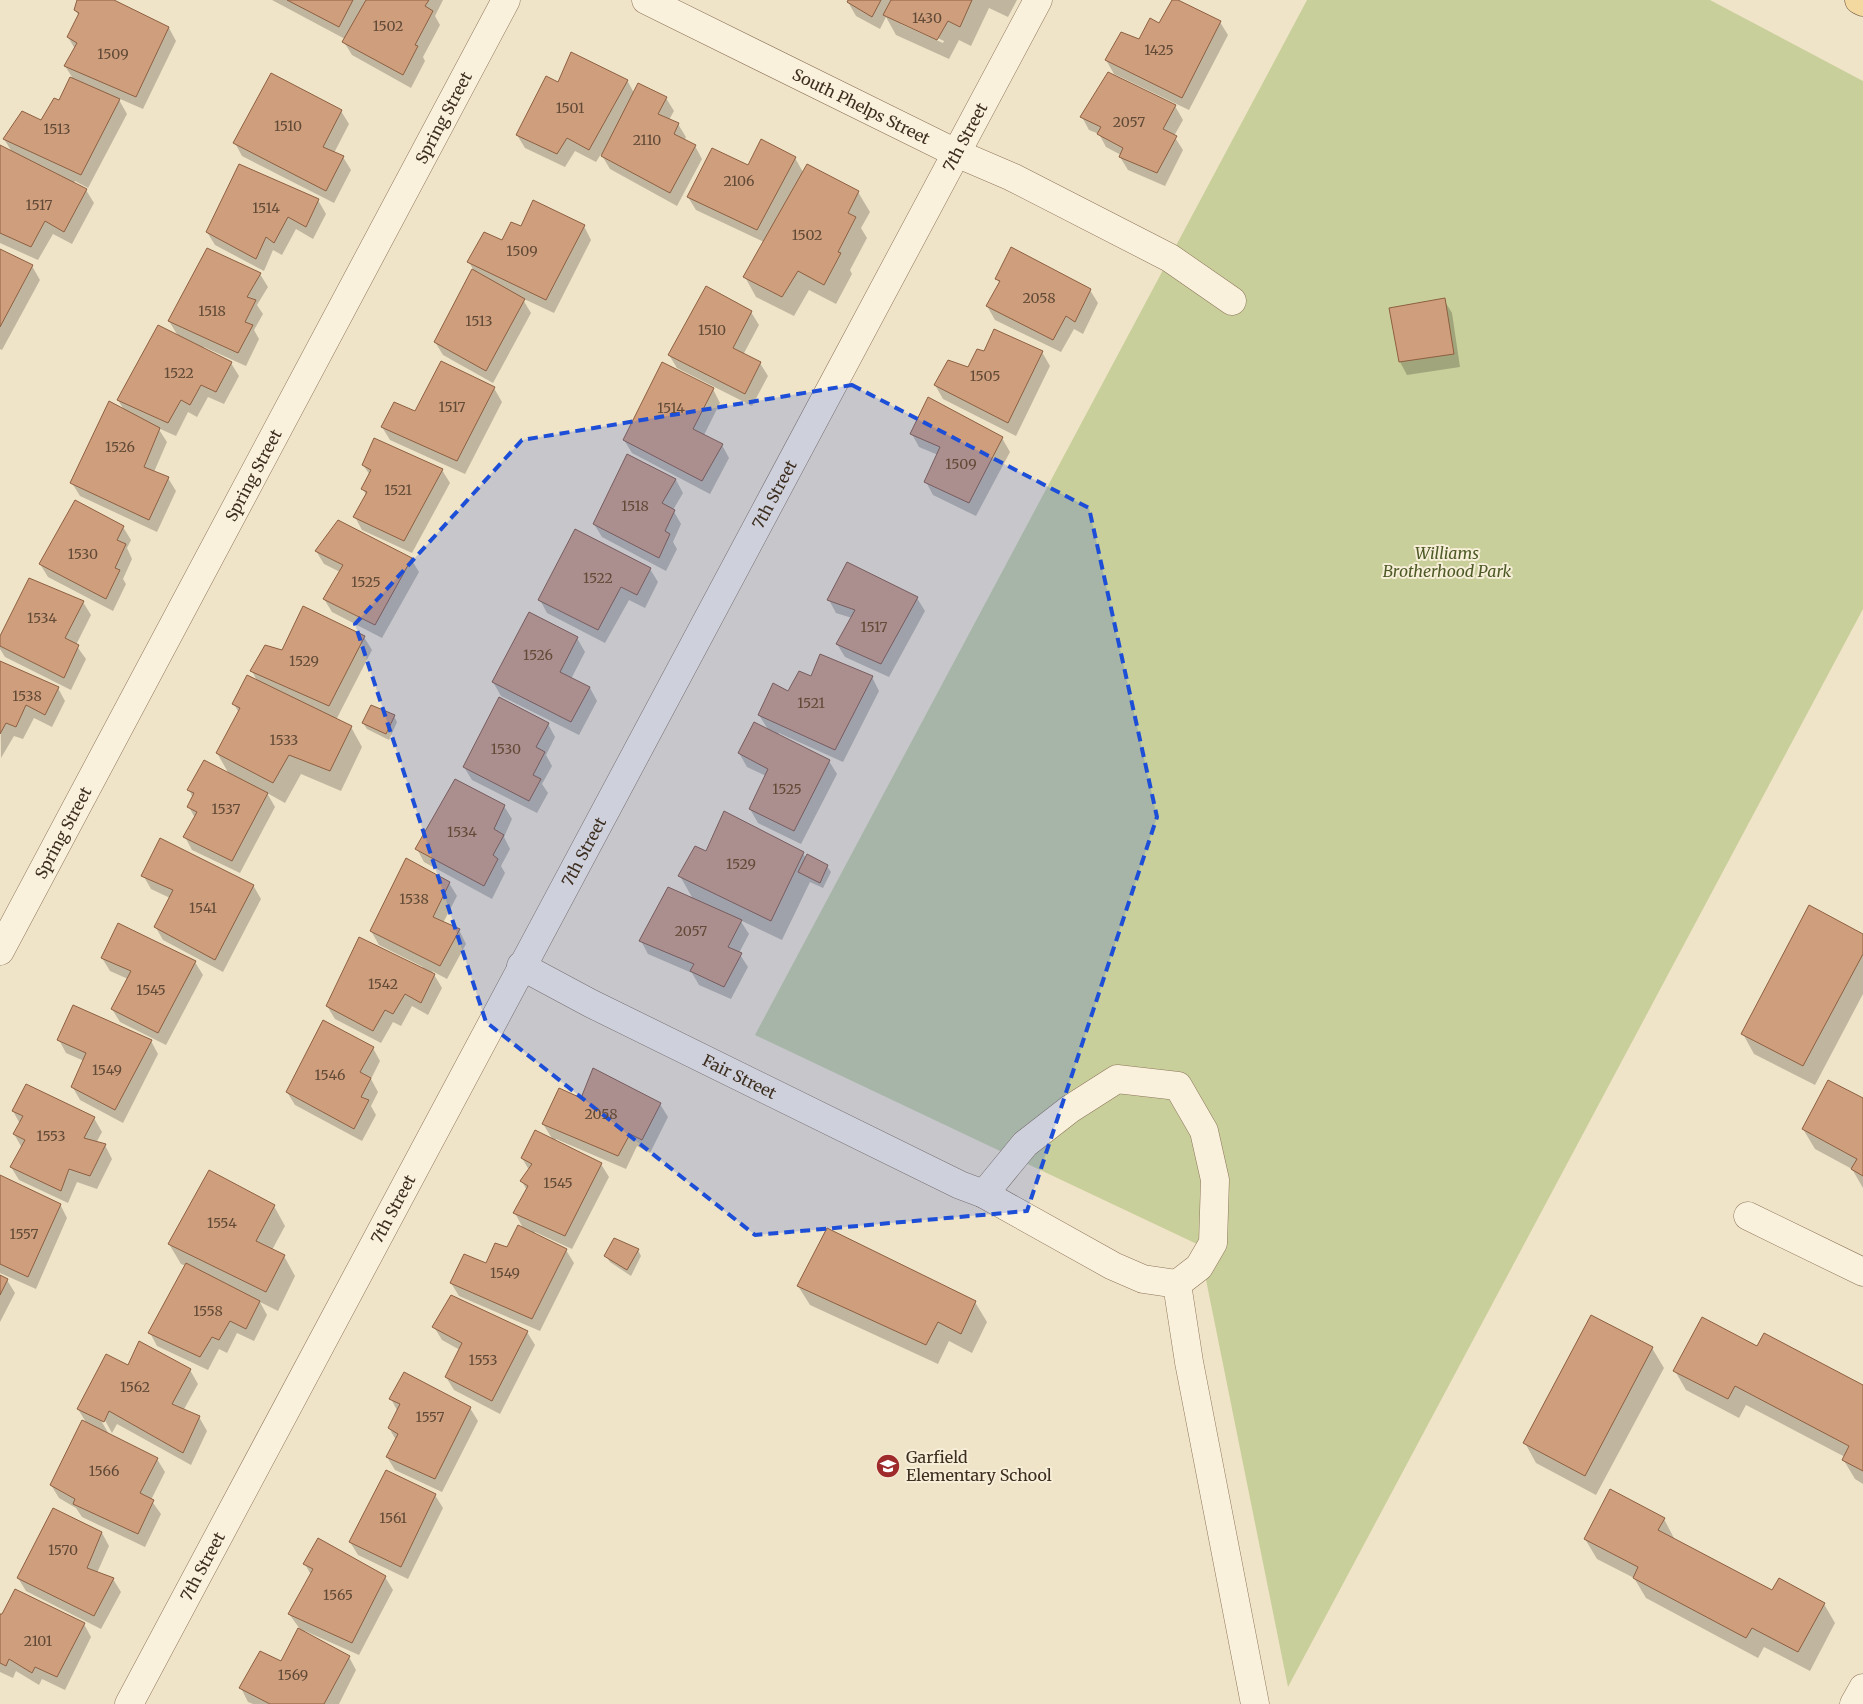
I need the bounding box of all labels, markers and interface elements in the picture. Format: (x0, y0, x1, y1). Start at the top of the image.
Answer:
house number: 1430 (912, 9, 942, 27)
house number: 1502 (373, 17, 403, 35)
house number: 1425 (1144, 41, 1174, 59)
house number: 1509 (97, 45, 129, 63)
street label: South Phelps Street (789, 64, 934, 149)
street label: Spring Street (411, 68, 476, 167)
street label: 7th Street (938, 98, 992, 175)
house number: 1501 (556, 99, 584, 117)
house number: 2057 (1113, 113, 1145, 131)
house number: 1510 (274, 117, 302, 135)
house number: 1513 (43, 120, 71, 138)
house number: 2110 (633, 131, 661, 149)
house number: 2106 (723, 172, 755, 190)
house number: 1517 (26, 196, 52, 214)
house number: 1514 (252, 199, 280, 217)
house number: 1502 (792, 226, 822, 244)
house number: 1509 (506, 242, 538, 260)
house number: 2058 (1023, 289, 1055, 307)
house number: 1518 (198, 302, 226, 320)
house number: 1513 (465, 312, 493, 330)
house number: 1510 (698, 321, 726, 339)
house number: 1522 (164, 364, 194, 382)
house number: 1505 (970, 367, 1000, 385)
house number: 1517 (439, 398, 465, 416)
house number: 1514 (657, 399, 685, 417)
street label: Spring Street (221, 425, 286, 525)
house number: 1526 (105, 438, 135, 456)
house number: 1509 (945, 455, 977, 473)
street label: 7th Street (748, 456, 801, 532)
house number: 1521 (384, 481, 412, 499)
house number: 1518 (621, 497, 649, 515)
park label: Williams Brotherhood Park (1383, 543, 1512, 581)
house number: 1530 (68, 545, 98, 563)
house number: 1522 (583, 569, 613, 587)
house number: 1525 (351, 573, 381, 591)
house number: 1534 (27, 609, 57, 627)
house number: 1517 (861, 618, 887, 636)
house number: 1526 (523, 646, 553, 664)
house number: 1529 (289, 652, 319, 670)
house number: 1538 (12, 687, 42, 705)
house number: 1521 (797, 694, 825, 712)
house number: 1533 (270, 731, 298, 749)
house number: 1530 (491, 740, 521, 758)
house number: 1525 (772, 780, 802, 798)
street label: Spring Street (30, 783, 96, 882)
house number: 1537 (212, 800, 240, 818)
street label: 7th Street (557, 813, 611, 890)
house number: 1534 (447, 823, 477, 841)
house number: 1529 (726, 855, 756, 873)
house number: 1538 (399, 890, 429, 908)
house number: 1541 (189, 899, 217, 917)
house number: 2057 (675, 922, 707, 940)
house number: 1542 (368, 975, 398, 993)
house number: 1545 (136, 981, 166, 999)
street label: Fair Street (699, 1050, 780, 1103)
house number: 1549 (92, 1061, 122, 1079)
house number: 1546 (315, 1066, 345, 1084)
house number: 2058 (585, 1105, 617, 1123)
house number: 1553 (37, 1127, 65, 1145)
street label: 7th Street (367, 1170, 420, 1247)
house number: 1545 (543, 1174, 573, 1192)
house number: 1554 (207, 1214, 237, 1232)
house number: 1557 (10, 1225, 38, 1243)
house number: 1549 (490, 1264, 520, 1282)
house number: 1558 (193, 1302, 223, 1320)
house number: 1553 (469, 1351, 497, 1369)
house number: 1562 (120, 1378, 150, 1396)
house number: 1557 (416, 1408, 444, 1426)
place label: Garfield Elementary School (906, 1447, 1052, 1485)
school or university icon: Garfield Elementary School (875, 1453, 901, 1479)
house number: 1566 (89, 1462, 119, 1480)
house number: 1561 (379, 1509, 407, 1527)
street label: 7th Street (176, 1528, 229, 1604)
house number: 1570 (48, 1541, 78, 1559)
house number: 1565 (323, 1586, 353, 1604)
house number: 2101 (24, 1632, 52, 1650)
house number: 1569 (278, 1666, 308, 1684)

